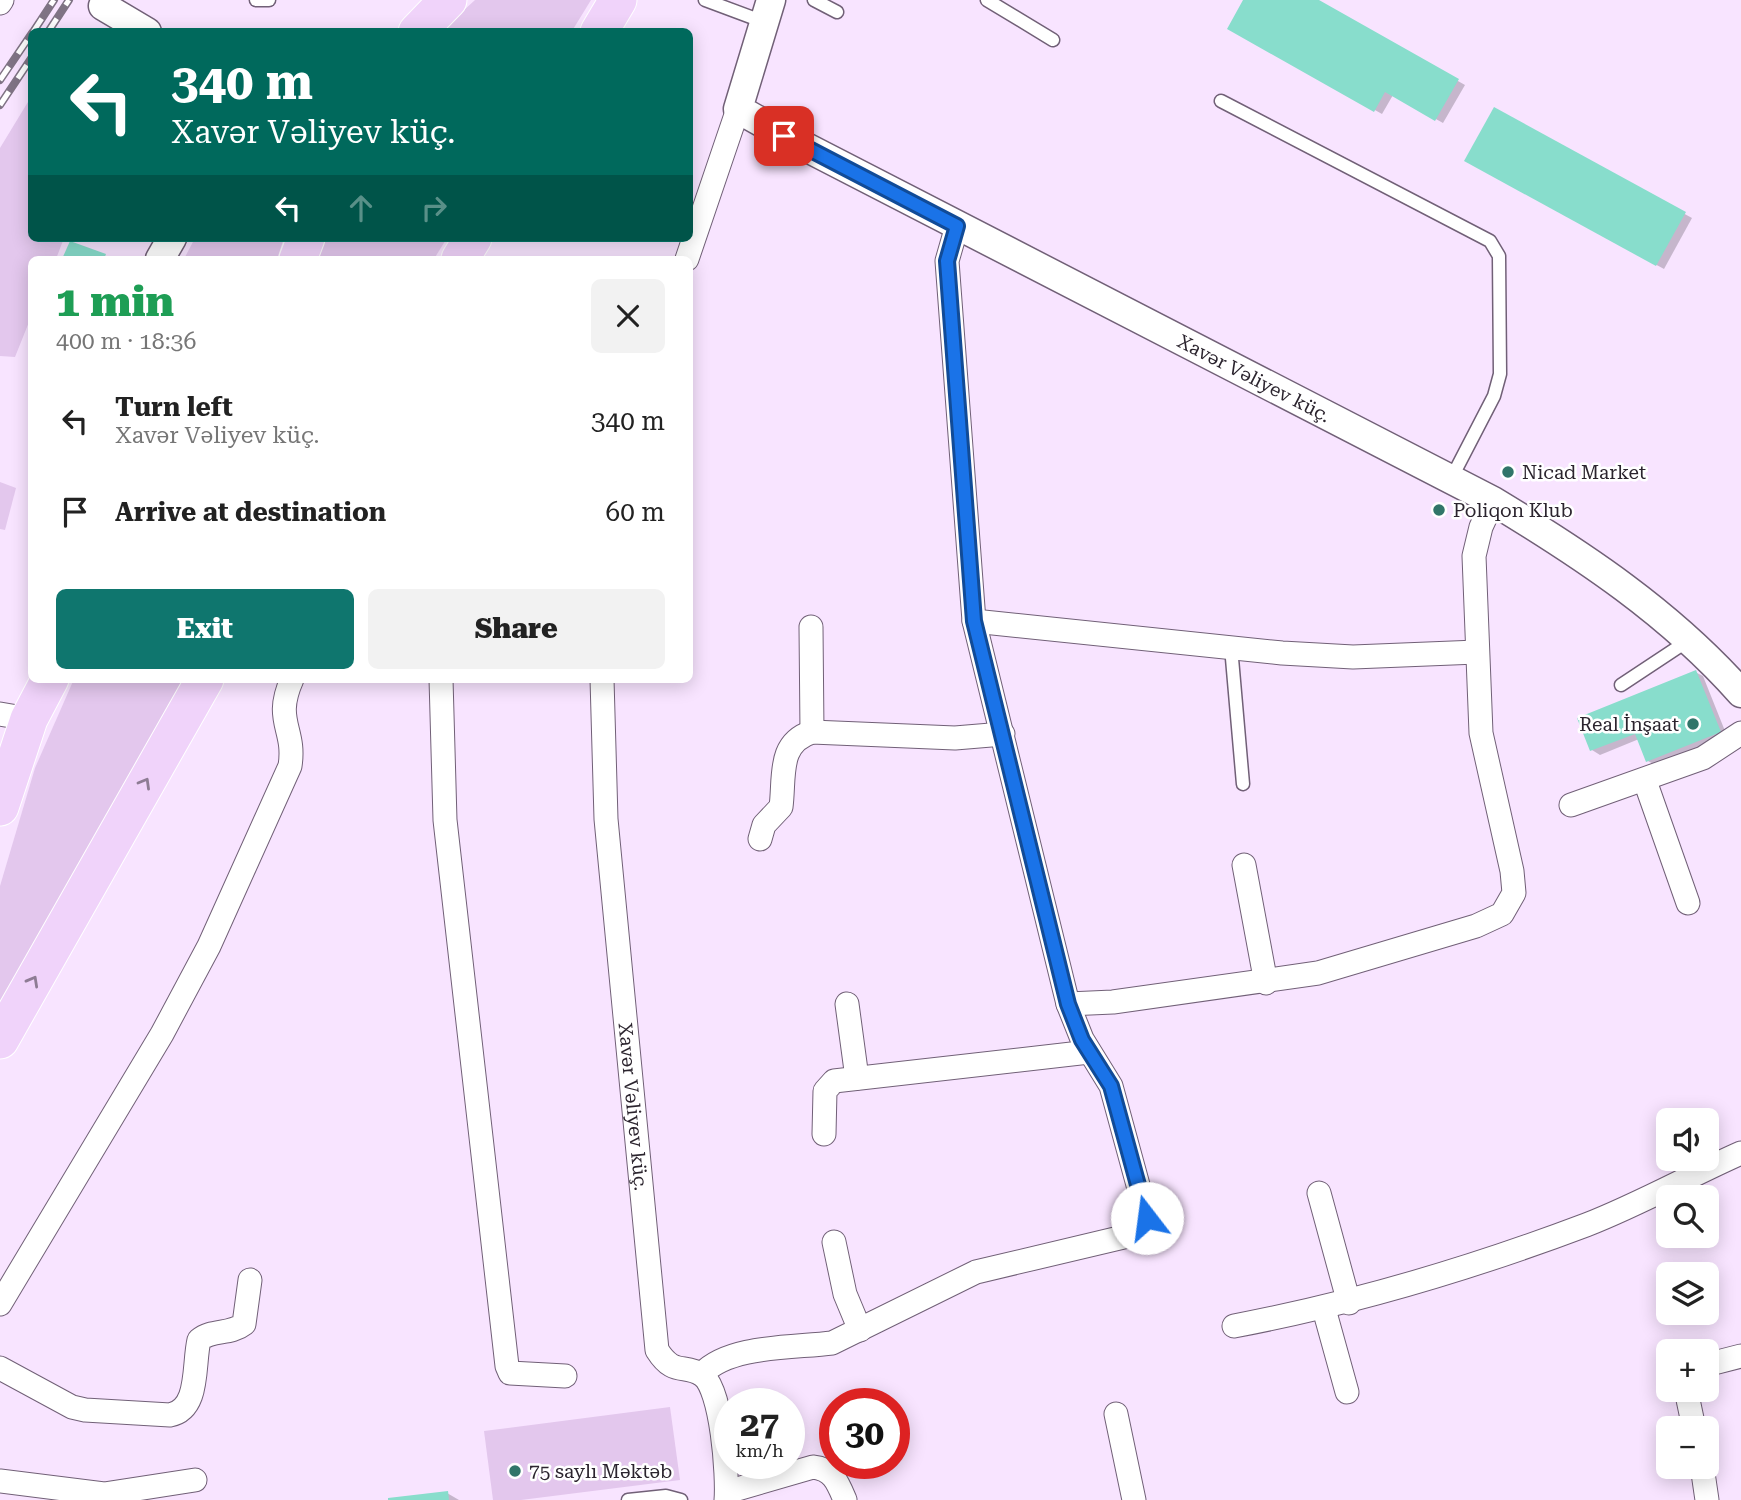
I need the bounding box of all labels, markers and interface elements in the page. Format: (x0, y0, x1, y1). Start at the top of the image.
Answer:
text: 340 m (171, 54, 313, 111)
icon: left (56, 56, 147, 147)
pin (754, 106, 814, 166)
text: Xavər Vəliyev küç. (171, 113, 456, 151)
icon: arrive (765, 117, 803, 155)
icon: left (269, 189, 307, 227)
icon: ahead (342, 189, 380, 227)
icon: right (415, 189, 453, 227)
text: 1 min (56, 277, 174, 326)
button: close (591, 279, 665, 353)
text: 400 m · 18:36 (56, 328, 196, 355)
street label: Xavər Vəliyev küç. (1174, 329, 1335, 427)
text: Turn left (115, 392, 233, 422)
icon: left (56, 402, 94, 440)
text: 340 m (591, 406, 665, 436)
text: Xavər Vəliyev küç. (115, 422, 320, 449)
place label: Nicad Market (1522, 461, 1646, 484)
marker: Nicad Market (1500, 464, 1516, 480)
icon: arrive (56, 493, 94, 531)
text: Arrive at destination (115, 497, 386, 527)
text: 60 m (606, 497, 665, 527)
place label: Poliqon Klub (1453, 499, 1573, 522)
marker: Poliqon Klub (1431, 502, 1447, 518)
button: Exit (56, 589, 354, 669)
button: Share (368, 589, 665, 669)
place label: Real İnşaat (1579, 713, 1679, 736)
marker: Real İnşaat (1685, 716, 1701, 732)
one-way arrow (137, 777, 150, 790)
one-way arrow (25, 975, 38, 988)
street label: Xavər Vəliyev küç. (614, 1021, 653, 1192)
map controls (1656, 1108, 1719, 1479)
button: sound (1656, 1108, 1719, 1171)
position arrow (1110, 1181, 1184, 1255)
button: search (1656, 1185, 1719, 1248)
button: layers (1656, 1262, 1719, 1325)
button: + (1656, 1339, 1719, 1402)
speed limit sign: 30 (819, 1388, 910, 1479)
text: 27 (740, 1404, 779, 1445)
button: − (1656, 1416, 1719, 1479)
text: km/h (735, 1440, 784, 1461)
place label: 75 saylı Məktəb (529, 1460, 672, 1483)
marker: 75 saylı Məktəb (507, 1463, 523, 1479)

